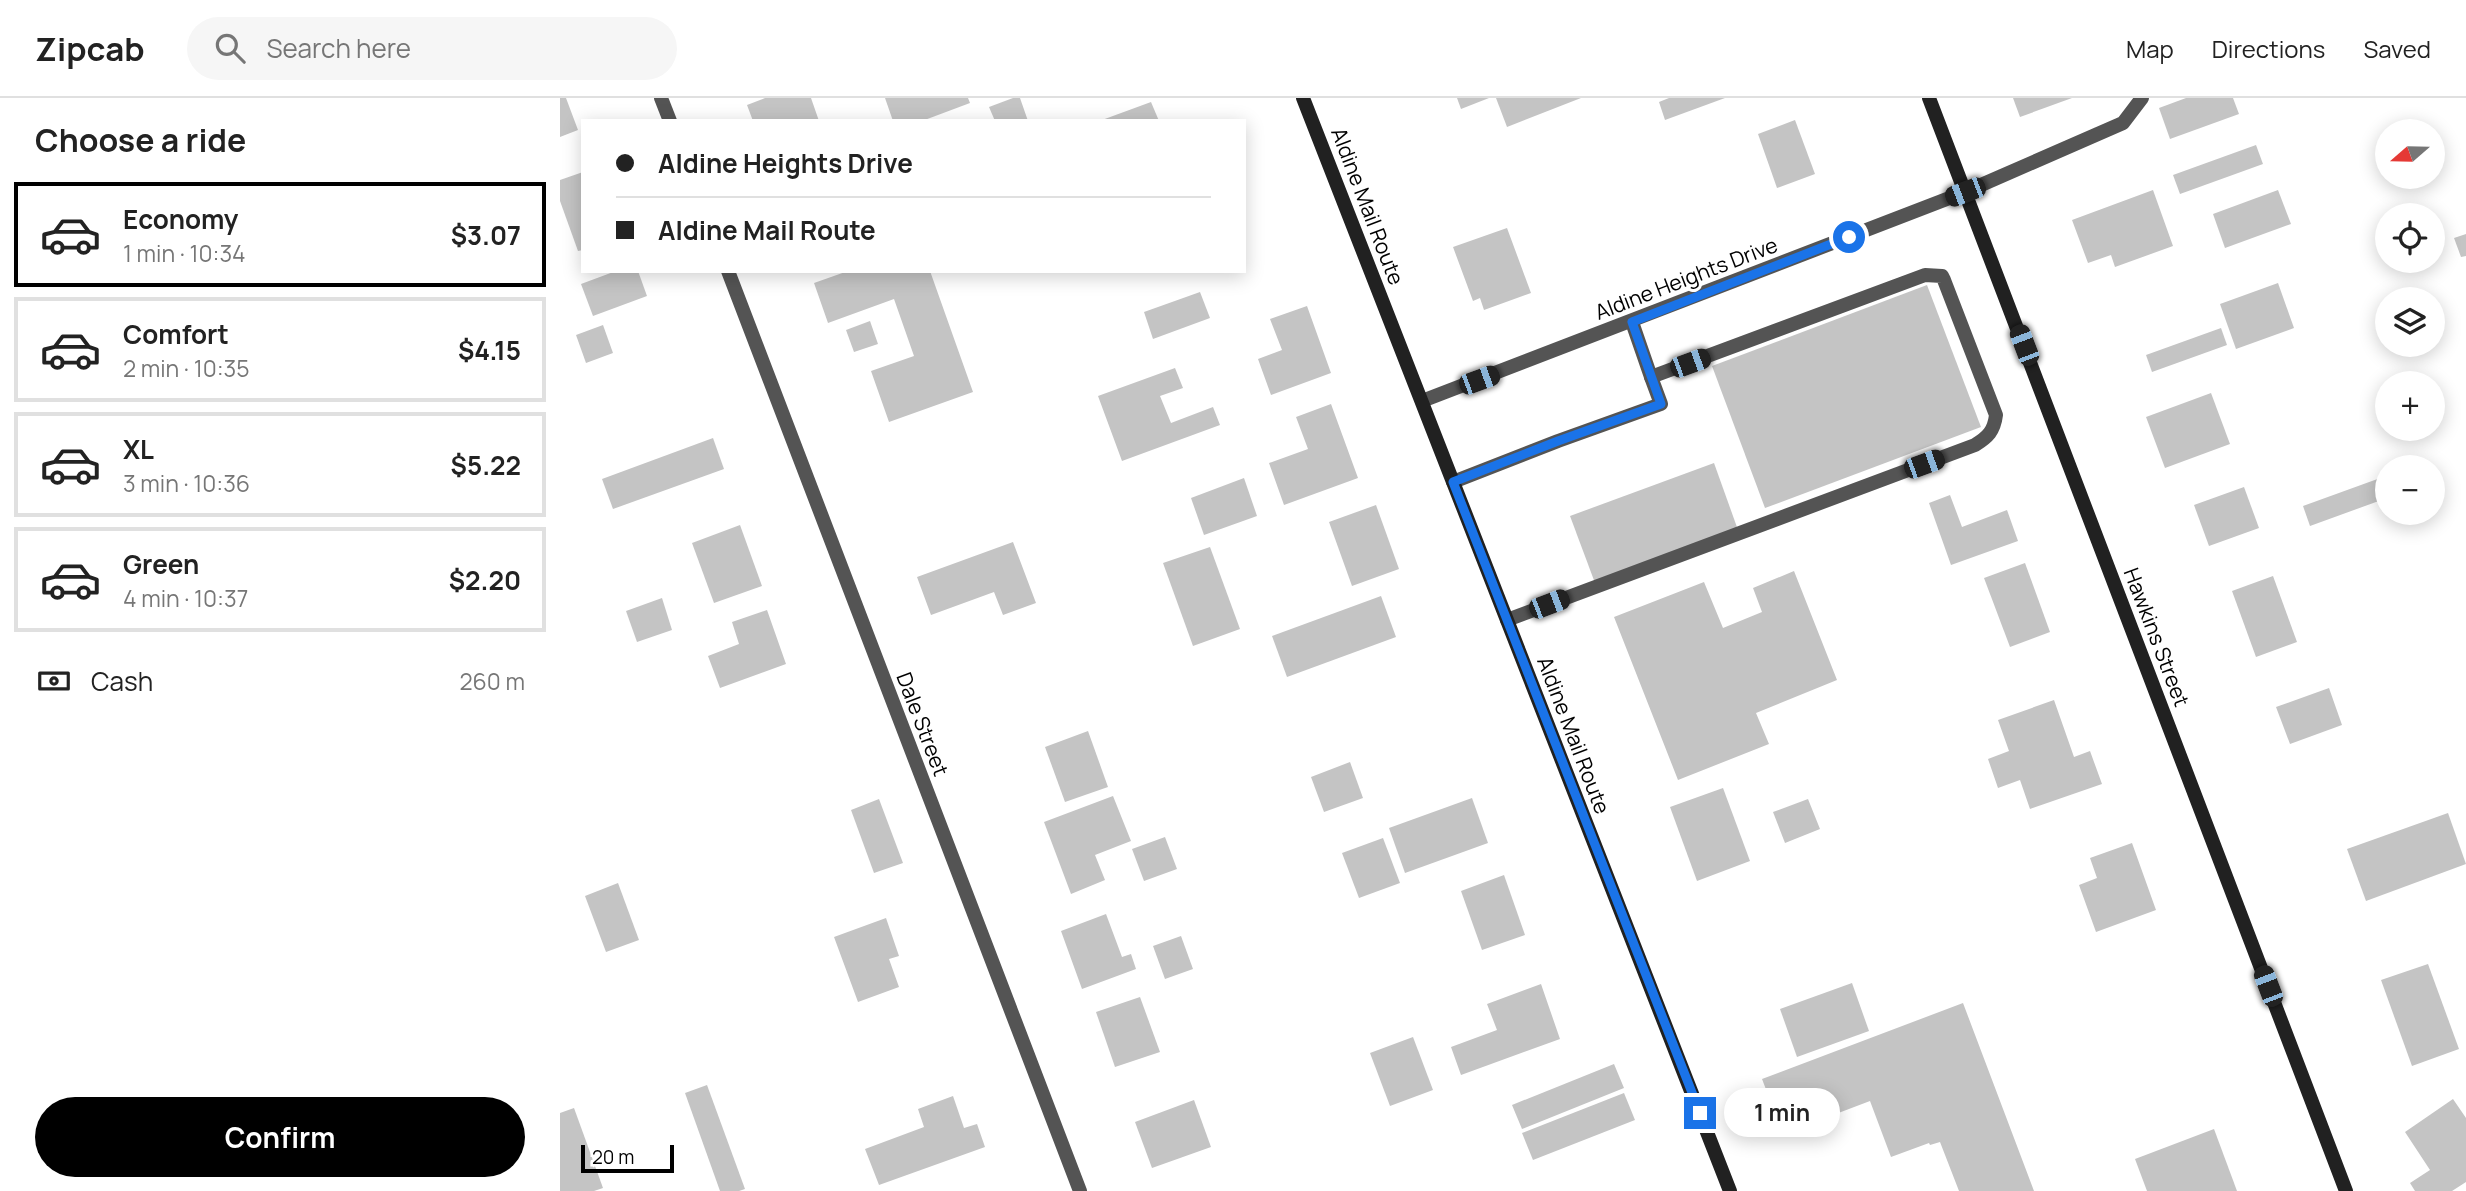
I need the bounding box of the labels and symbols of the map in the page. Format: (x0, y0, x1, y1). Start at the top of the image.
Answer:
north arrow (2375, 119, 2445, 189)
street label: Aldine Mail Route (1325, 123, 1411, 289)
car (1942, 175, 1989, 209)
route start (1833, 221, 1865, 253)
street label: Aldine Heights Drive (1591, 230, 1781, 326)
car (2007, 322, 2042, 368)
car (1667, 346, 1714, 380)
car (1456, 363, 1503, 397)
car (1901, 447, 1948, 481)
street label: Hawkins Street (2118, 564, 2196, 710)
car (1526, 587, 1573, 621)
street label: Aldine Mail Route (1531, 652, 1617, 818)
street label: Dale Street (890, 668, 956, 780)
car (2251, 963, 2286, 1009)
callout: 1 min (1724, 1088, 1840, 1138)
route end (1684, 1097, 1716, 1129)
scale bar (581, 1142, 674, 1174)

